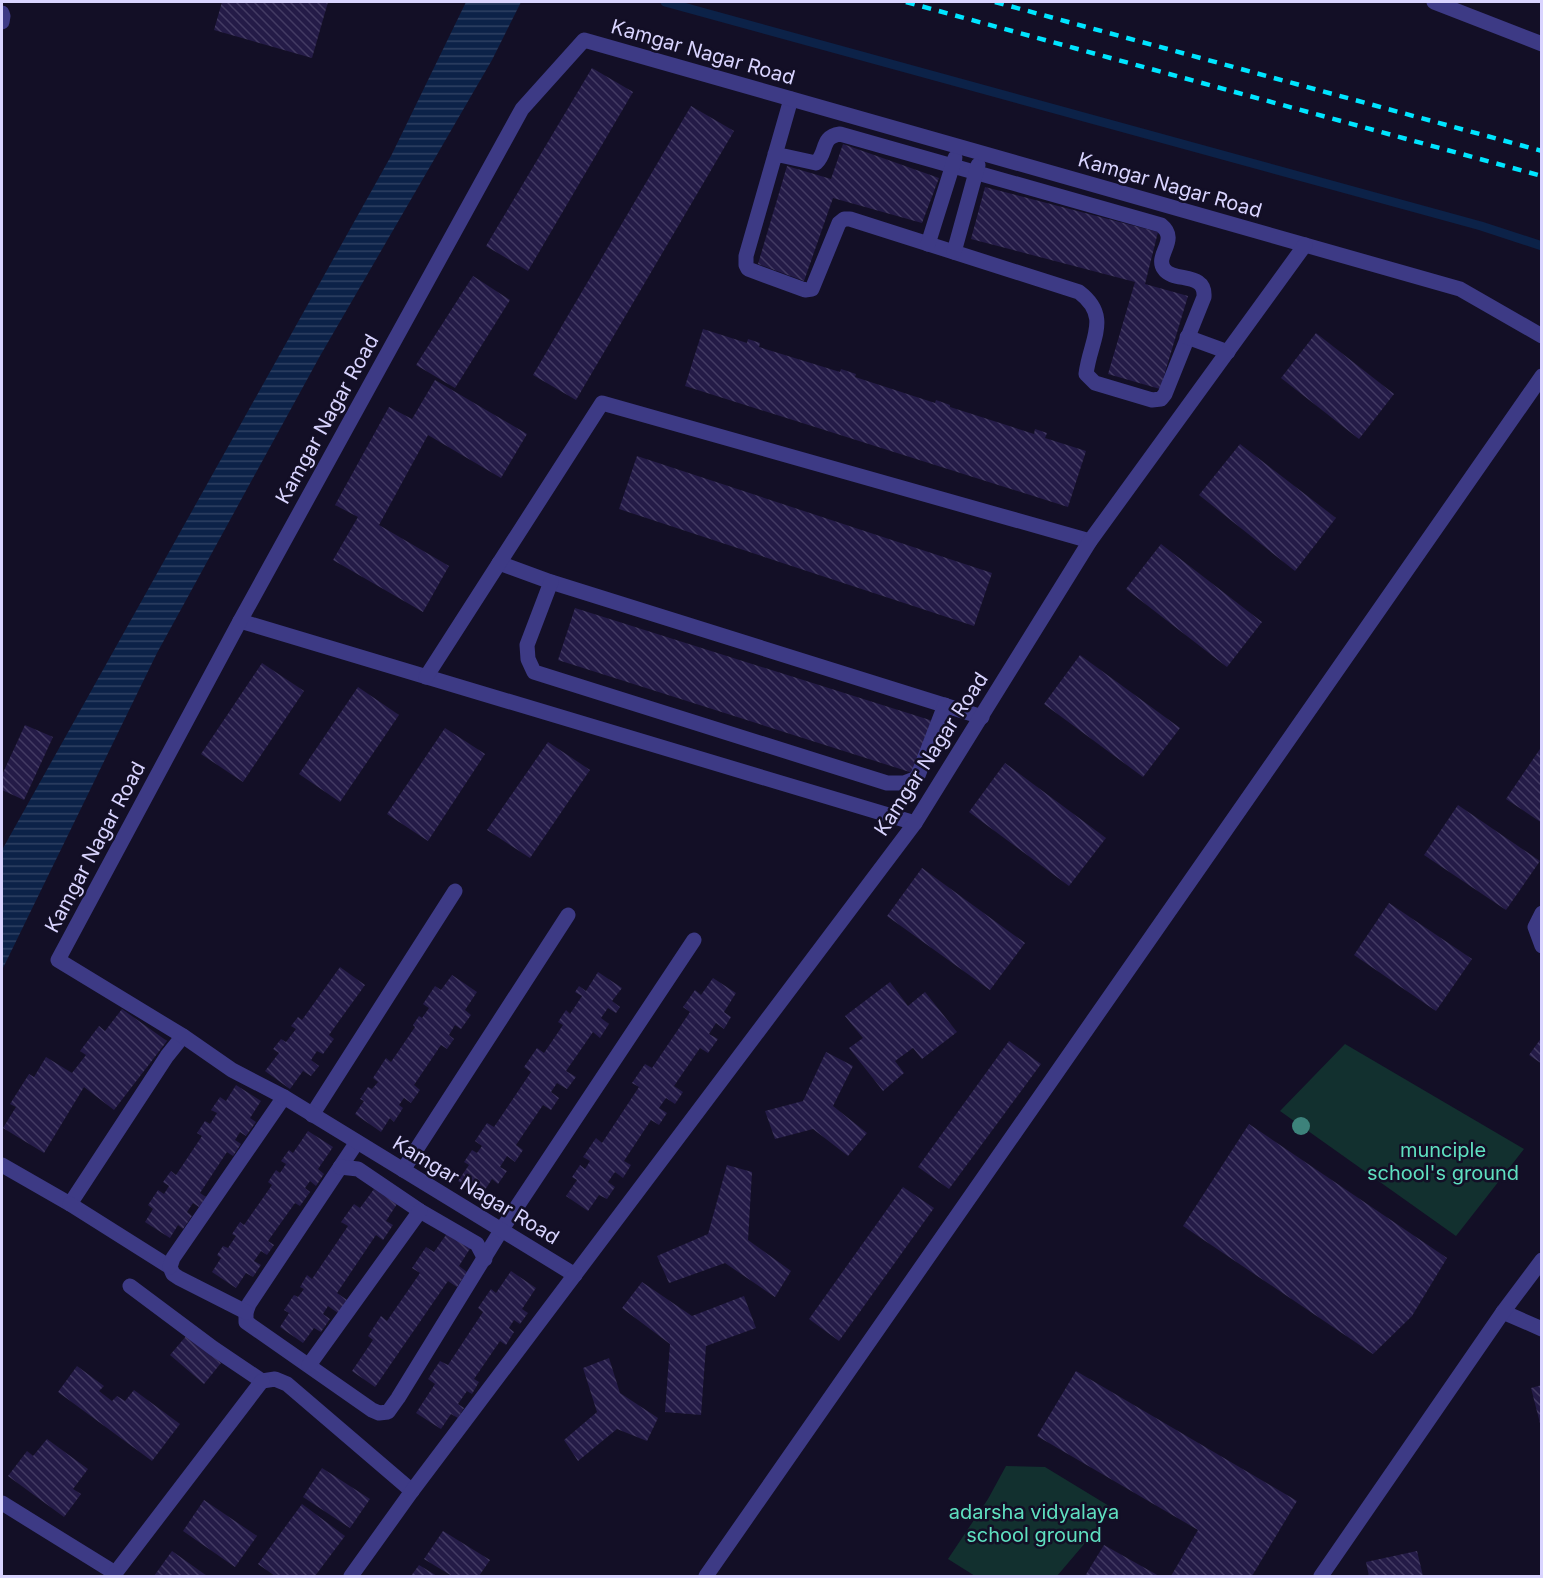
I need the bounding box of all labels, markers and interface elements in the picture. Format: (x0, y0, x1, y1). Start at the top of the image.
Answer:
street label: Kamgar Nagar Road (608, 14, 798, 90)
street label: Kamgar Nagar Road (1075, 147, 1265, 223)
street label: Kamgar Nagar Road (270, 330, 384, 508)
street label: Kamgar Nagar Road (869, 668, 993, 840)
street label: Kamgar Nagar Road (40, 757, 150, 937)
street label: Kamgar Nagar Road (388, 1131, 564, 1249)
park label: munciple school's ground (1367, 1138, 1519, 1185)
park label: adarsha vidyalaya school ground (949, 1500, 1119, 1547)

